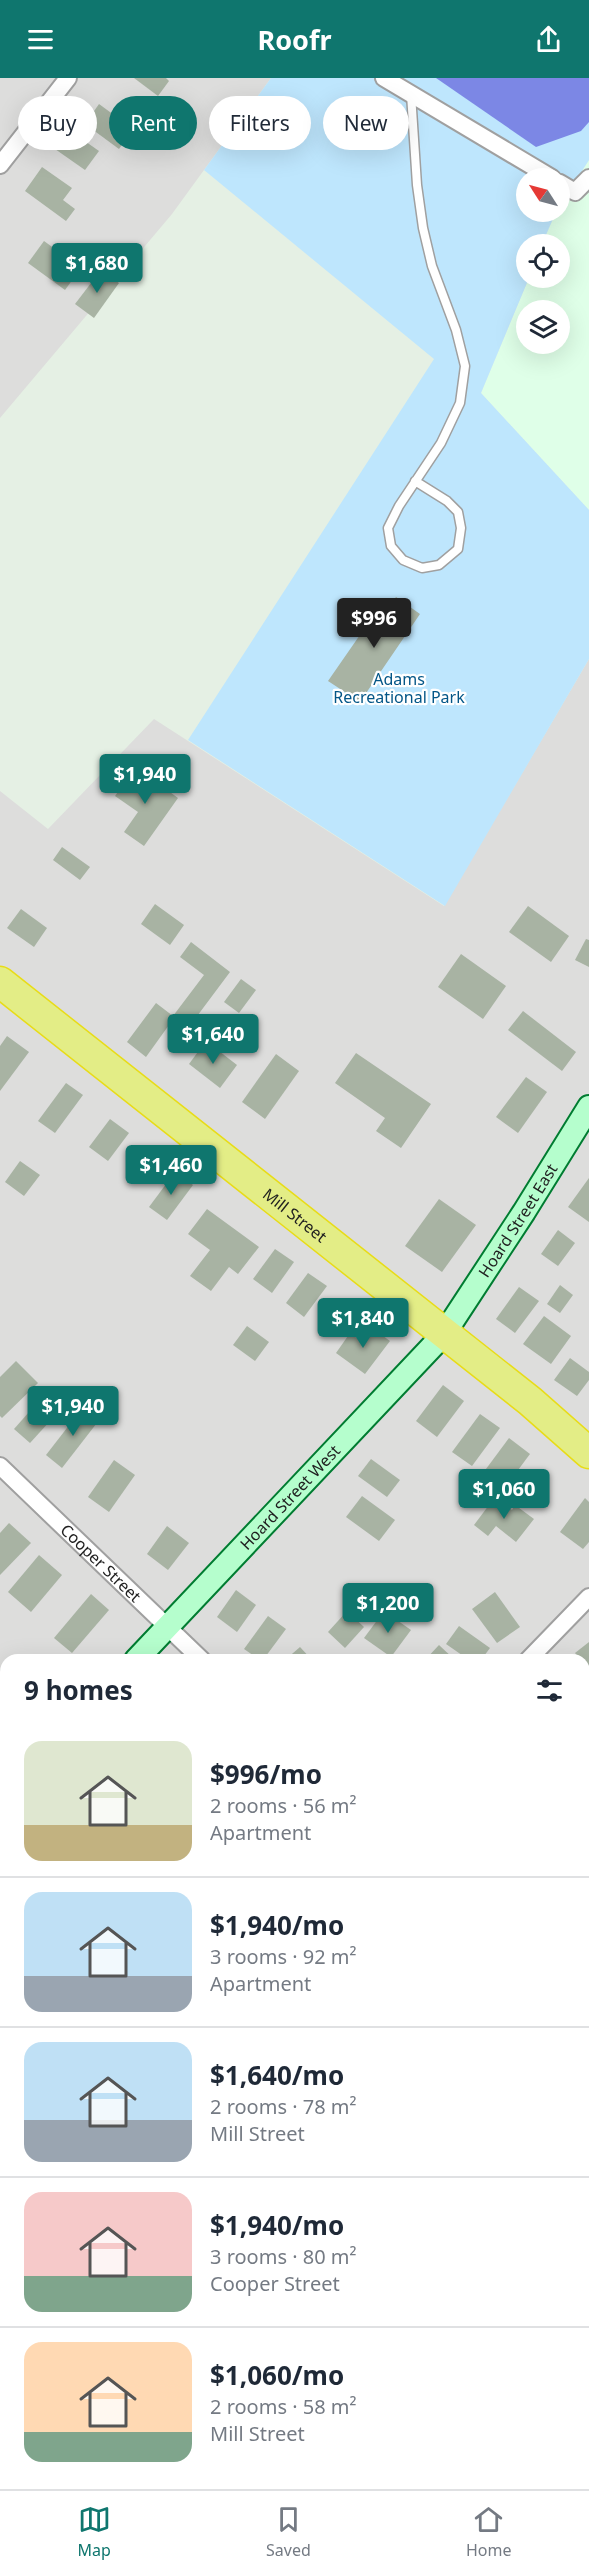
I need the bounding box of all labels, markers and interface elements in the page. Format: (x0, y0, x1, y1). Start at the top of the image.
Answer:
text: Roofr (258, 21, 331, 58)
icon: menu (24, 23, 57, 56)
icon: share (532, 23, 565, 56)
chip: Buy (18, 96, 97, 150)
chip: Rent (109, 96, 197, 150)
chip: Filters (209, 96, 311, 150)
chip: New (323, 96, 409, 150)
north arrow (516, 168, 570, 222)
map controls (516, 168, 570, 354)
button: locate (516, 234, 570, 288)
pin: $1,680 (48, 243, 146, 294)
text: $1,680 (66, 249, 128, 276)
button: layers (516, 300, 570, 354)
pin: $996 (338, 598, 410, 649)
text: $996 (351, 604, 397, 631)
park label: Adams Recreational Park (333, 668, 465, 708)
pin: $1,940 (96, 754, 194, 805)
text: $1,940 (114, 760, 176, 787)
pin: $1,640 (164, 1014, 262, 1065)
text: $1,640 (182, 1020, 244, 1047)
pin: $1,460 (122, 1145, 220, 1196)
text: $1,460 (140, 1151, 202, 1178)
street label: Hoard Street East (473, 1159, 563, 1282)
street label: Mill Street (258, 1183, 332, 1247)
pin: $1,840 (314, 1298, 412, 1349)
text: $1,840 (332, 1304, 394, 1331)
pin: $1,940 (24, 1386, 122, 1437)
text: $1,940 (42, 1392, 104, 1419)
street label: Hoard Street West (235, 1440, 345, 1554)
pin: $1,060 (455, 1469, 553, 1520)
text: $1,060 (473, 1475, 535, 1502)
street label: Cooper Street (56, 1519, 146, 1607)
pin: $1,200 (339, 1583, 437, 1634)
text: $1,200 (357, 1589, 419, 1616)
text: 9 homes (24, 1672, 133, 1708)
icon: filters (533, 1674, 566, 1707)
text: $996/mo (210, 1756, 322, 1792)
icon: home (72, 1765, 144, 1837)
text: 2 rooms · 56 m² (210, 1792, 357, 1819)
text: Apartment (210, 1819, 311, 1846)
text: $1,940/mo (210, 1907, 344, 1943)
icon: home (72, 1916, 144, 1988)
text: 3 rooms · 92 m² (210, 1943, 357, 1970)
text: Apartment (210, 1970, 311, 1997)
text: $1,640/mo (210, 2057, 344, 2093)
icon: home (72, 2066, 144, 2138)
text: 2 rooms · 78 m² (210, 2093, 357, 2120)
text: Mill Street (210, 2120, 305, 2147)
text: $1,940/mo (210, 2207, 344, 2243)
icon: home (72, 2216, 144, 2288)
text: 3 rooms · 80 m² (210, 2243, 357, 2270)
text: Cooper Street (210, 2270, 340, 2297)
text: $1,060/mo (210, 2357, 344, 2393)
icon: home (72, 2366, 144, 2438)
text: 2 rooms · 58 m² (210, 2393, 357, 2420)
text: Mill Street (210, 2420, 305, 2447)
tab: Map (78, 2503, 111, 2561)
tab: Saved (266, 2503, 311, 2561)
tab: Home (466, 2503, 511, 2561)

